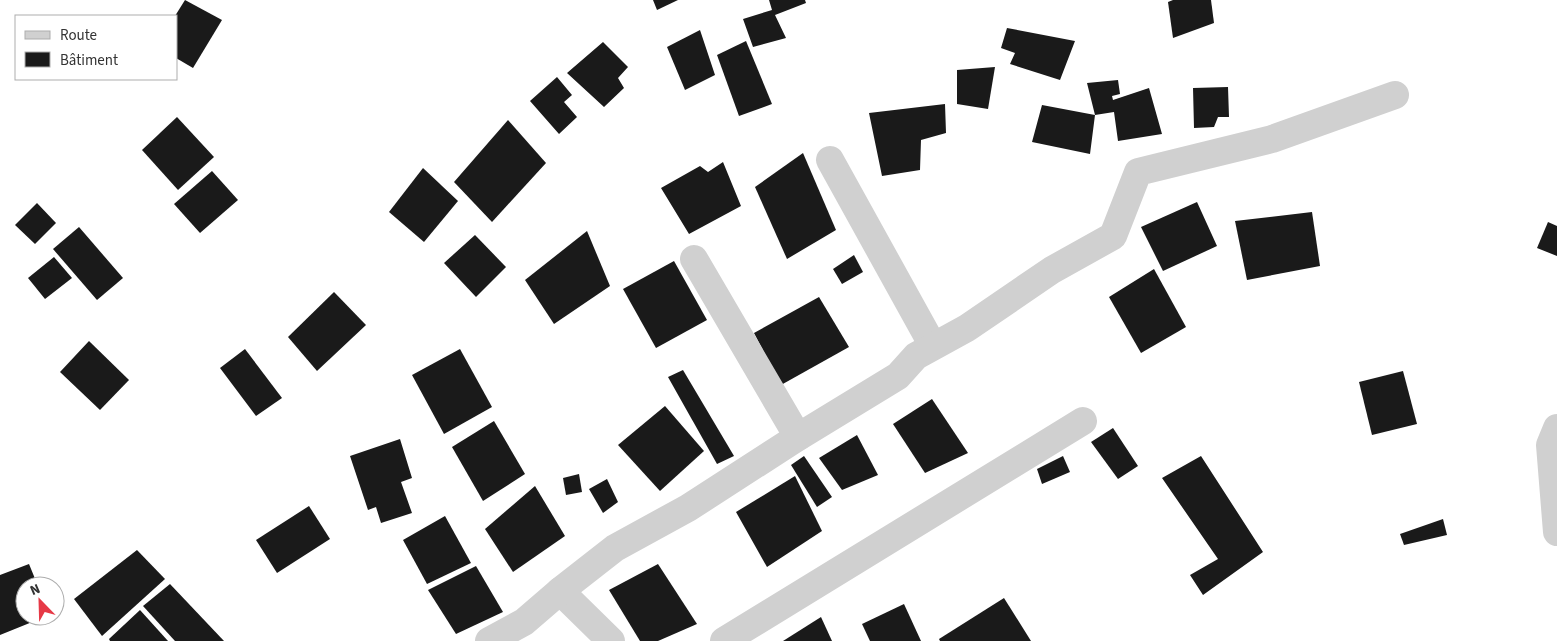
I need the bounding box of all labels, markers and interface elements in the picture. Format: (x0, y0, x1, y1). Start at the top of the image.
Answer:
legend (15, 15, 178, 80)
text: Route (60, 25, 97, 46)
text: Bâtiment (60, 50, 118, 71)
north arrow (15, 576, 65, 626)
text: N (27, 579, 44, 601)

